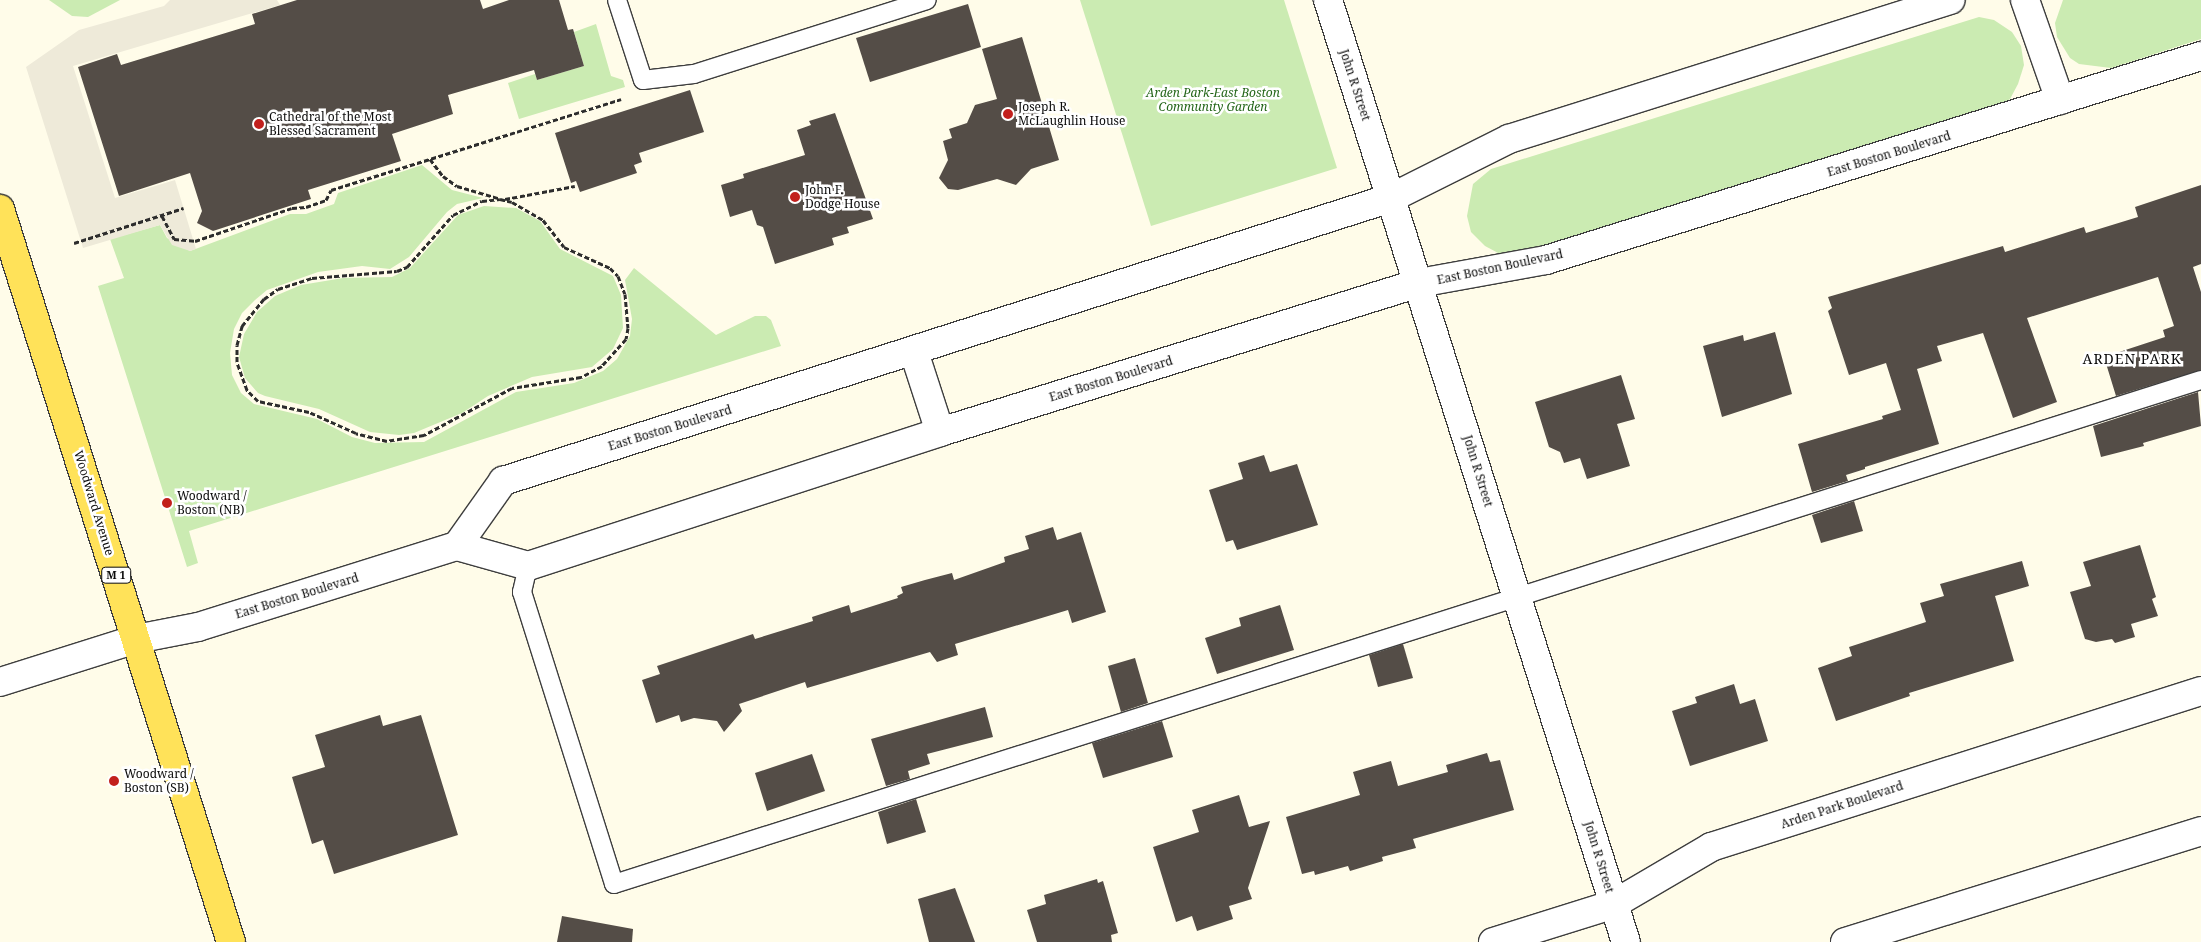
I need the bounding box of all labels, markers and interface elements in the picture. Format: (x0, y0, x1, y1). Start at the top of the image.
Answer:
street label: John R Street (1337, 48, 1373, 122)
park label: Arden Park-East Boston Community Garden (1146, 86, 1280, 114)
place label: Joseph R. McLaughlin House (1018, 100, 1125, 128)
marker: Joseph R. McLaughlin House (1002, 108, 1014, 120)
place label: Cathedral of the Most Blessed Sacrament (269, 110, 391, 138)
marker: Cathedral of the Most Blessed Sacrament (253, 118, 265, 130)
street label: East Boston Boulevard (1825, 128, 1953, 180)
place label: John F. Dodge House (805, 183, 880, 211)
marker: John F. Dodge House (789, 191, 801, 203)
street label: East Boston Boulevard (1436, 247, 1564, 287)
district label: ARDEN PARK (2081, 351, 2183, 367)
street label: East Boston Boulevard (1047, 353, 1175, 405)
street label: East Boston Boulevard (606, 402, 734, 454)
street label: John R Street (1460, 433, 1496, 509)
street label: Woodward Avenue (71, 449, 117, 557)
place label: Woodward / Boston (NB) (177, 489, 247, 517)
marker: Woodward / Boston (NB) (161, 497, 173, 509)
road number: M 1 (101, 566, 131, 584)
street label: East Boston Boulevard (233, 570, 361, 622)
place label: Woodward / Boston (SB) (124, 767, 194, 795)
marker: Woodward / Boston (SB) (108, 775, 120, 787)
street label: Arden Park Boulevard (1779, 778, 1905, 832)
street label: John R Street (1581, 819, 1617, 895)

